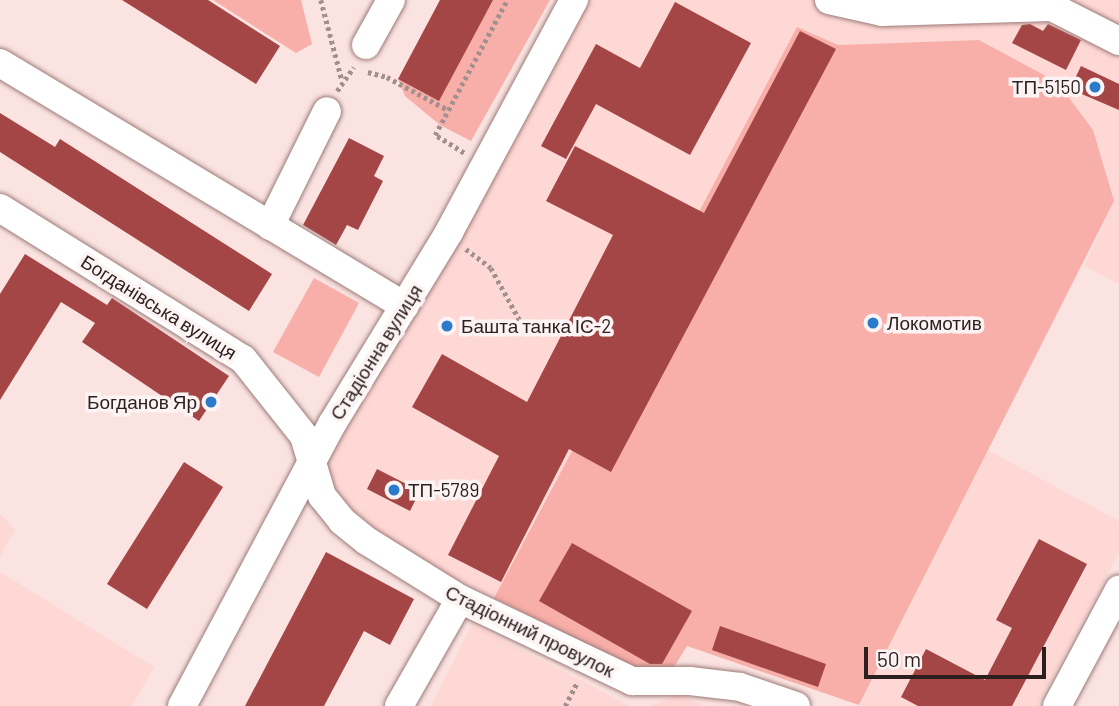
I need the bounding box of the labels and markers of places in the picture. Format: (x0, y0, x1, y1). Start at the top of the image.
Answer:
place label: ТП-5150 (1012, 76, 1081, 98)
marker: ТП-5150 (1087, 79, 1103, 95)
place label: Локомотив (887, 312, 982, 334)
place label: Башта танка ІС-2 (461, 315, 611, 337)
marker: Локомотив (865, 315, 881, 331)
marker: Башта танка ІС-2 (439, 318, 455, 334)
place label: Богданов Яр (87, 391, 197, 413)
marker: Богданов Яр (203, 394, 219, 410)
place label: ТП-5789 (408, 479, 479, 501)
marker: ТП-5789 (386, 482, 402, 498)

